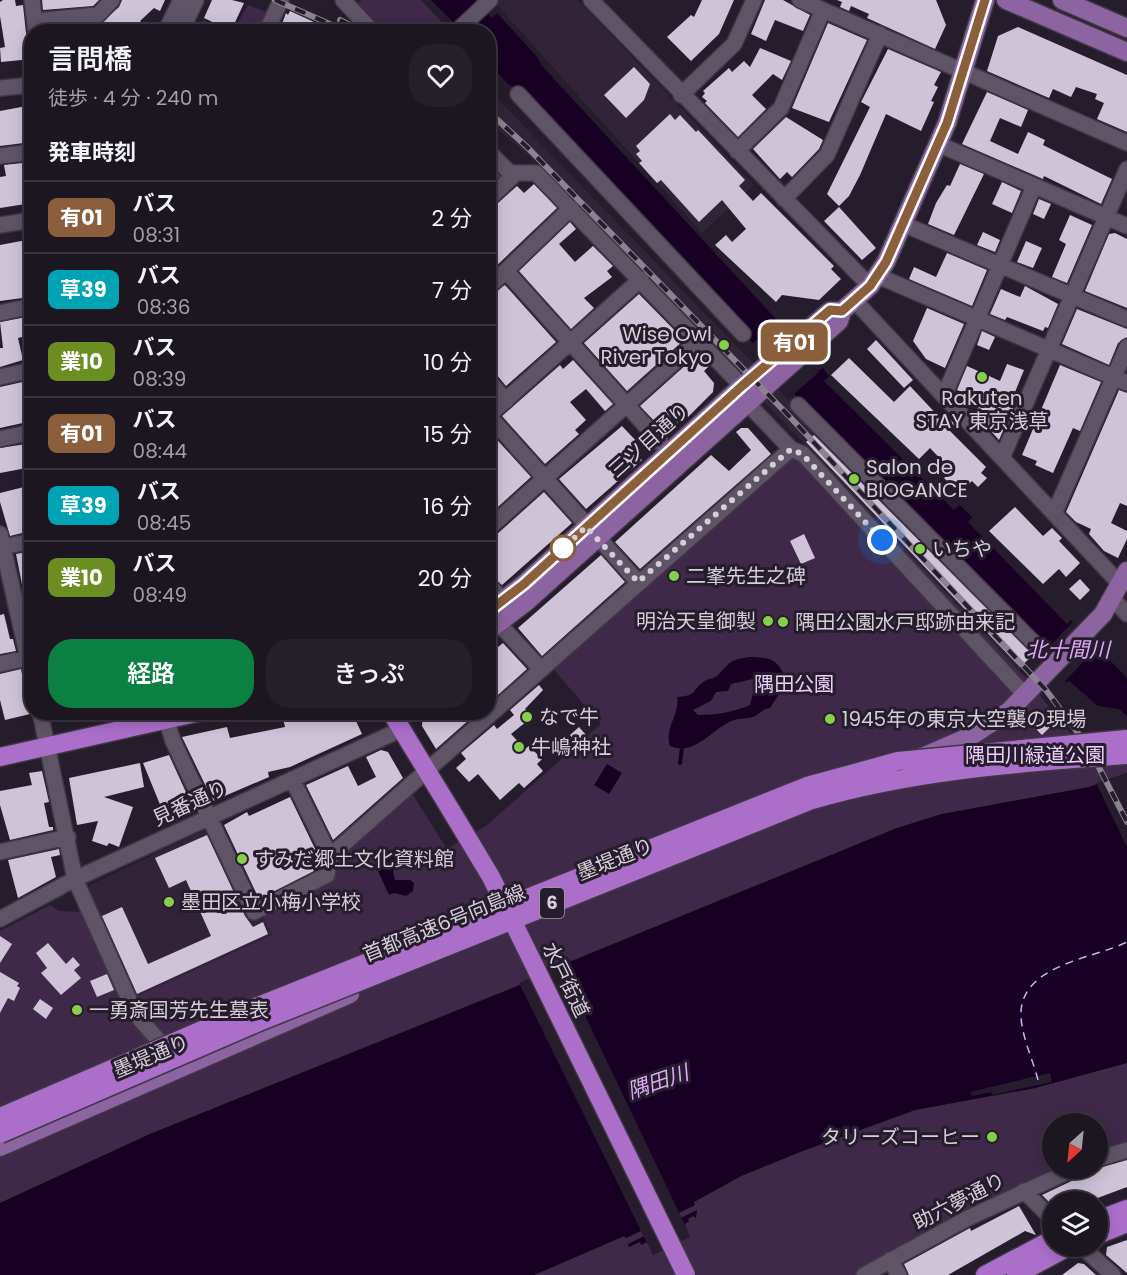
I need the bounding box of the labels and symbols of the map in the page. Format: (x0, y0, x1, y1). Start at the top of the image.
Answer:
place label: Wise Owl River Tokyo (601, 320, 712, 371)
line badge: 有01 (760, 322, 828, 362)
marker: Wise Owl River Tokyo (717, 338, 731, 352)
marker: Rakuten STAY 東京浅草 (975, 370, 989, 384)
place label: Rakuten STAY 東京浅草 (915, 384, 1049, 435)
street label: 三ツ目通り (602, 396, 696, 484)
place label: Salon de BIOGANCE (866, 453, 968, 504)
marker: Salon de BIOGANCE (847, 472, 861, 486)
your location (867, 525, 897, 555)
unlabelled marker (550, 535, 576, 561)
place label: いちや (932, 535, 992, 563)
marker: いちや (913, 542, 927, 556)
place label: 二峯先生之碑 (686, 562, 806, 590)
marker: 二峯先生之碑 (667, 569, 681, 583)
place label: 明治天皇御製 (636, 607, 756, 635)
place label: 隅田公園水戸邸跡由来記 (795, 608, 1015, 636)
marker: 明治天皇御製 (761, 614, 775, 628)
marker: 隅田公園水戸邸跡由来記 (776, 615, 790, 629)
water label: 北十間川 (1026, 635, 1112, 664)
park label: 隅田公園 (754, 670, 834, 698)
place label: なで牛 (539, 703, 599, 731)
place label: 1945年の東京大空襲の現場 (842, 705, 1086, 733)
marker: なで牛 (520, 710, 534, 724)
marker: 1945年の東京大空襲の現場 (823, 712, 837, 726)
place label: 牛嶋神社 (531, 733, 611, 761)
marker: 牛嶋神社 (512, 740, 526, 754)
park label: 隅田川緑道公園 (965, 741, 1105, 769)
street label: 見番通り (148, 773, 232, 833)
street label: 墨堤通り (573, 831, 657, 887)
place label: すみだ郷土文化資料館 (254, 845, 454, 873)
marker: すみだ郷土文化資料館 (235, 852, 249, 866)
street label: 首都高速6号向島線 (359, 878, 529, 968)
place label: 墨田区立小梅小学校 (181, 888, 361, 916)
road number: 6 (540, 888, 564, 918)
marker: 墨田区立小梅小学校 (162, 895, 176, 909)
street label: 水戸街道 (536, 938, 596, 1022)
place label: 一勇斎国芳先生墓表 (89, 996, 269, 1024)
marker: 一勇斎国芳先生墓表 (70, 1003, 84, 1017)
street label: 墨堤通り (109, 1027, 193, 1085)
water label: 隅田川 (623, 1057, 694, 1105)
north arrow (1042, 1113, 1108, 1179)
place label: タリーズコーヒー (821, 1123, 980, 1151)
marker: タリーズコーヒー (985, 1130, 999, 1144)
street label: 助六夢通り (908, 1166, 1010, 1236)

